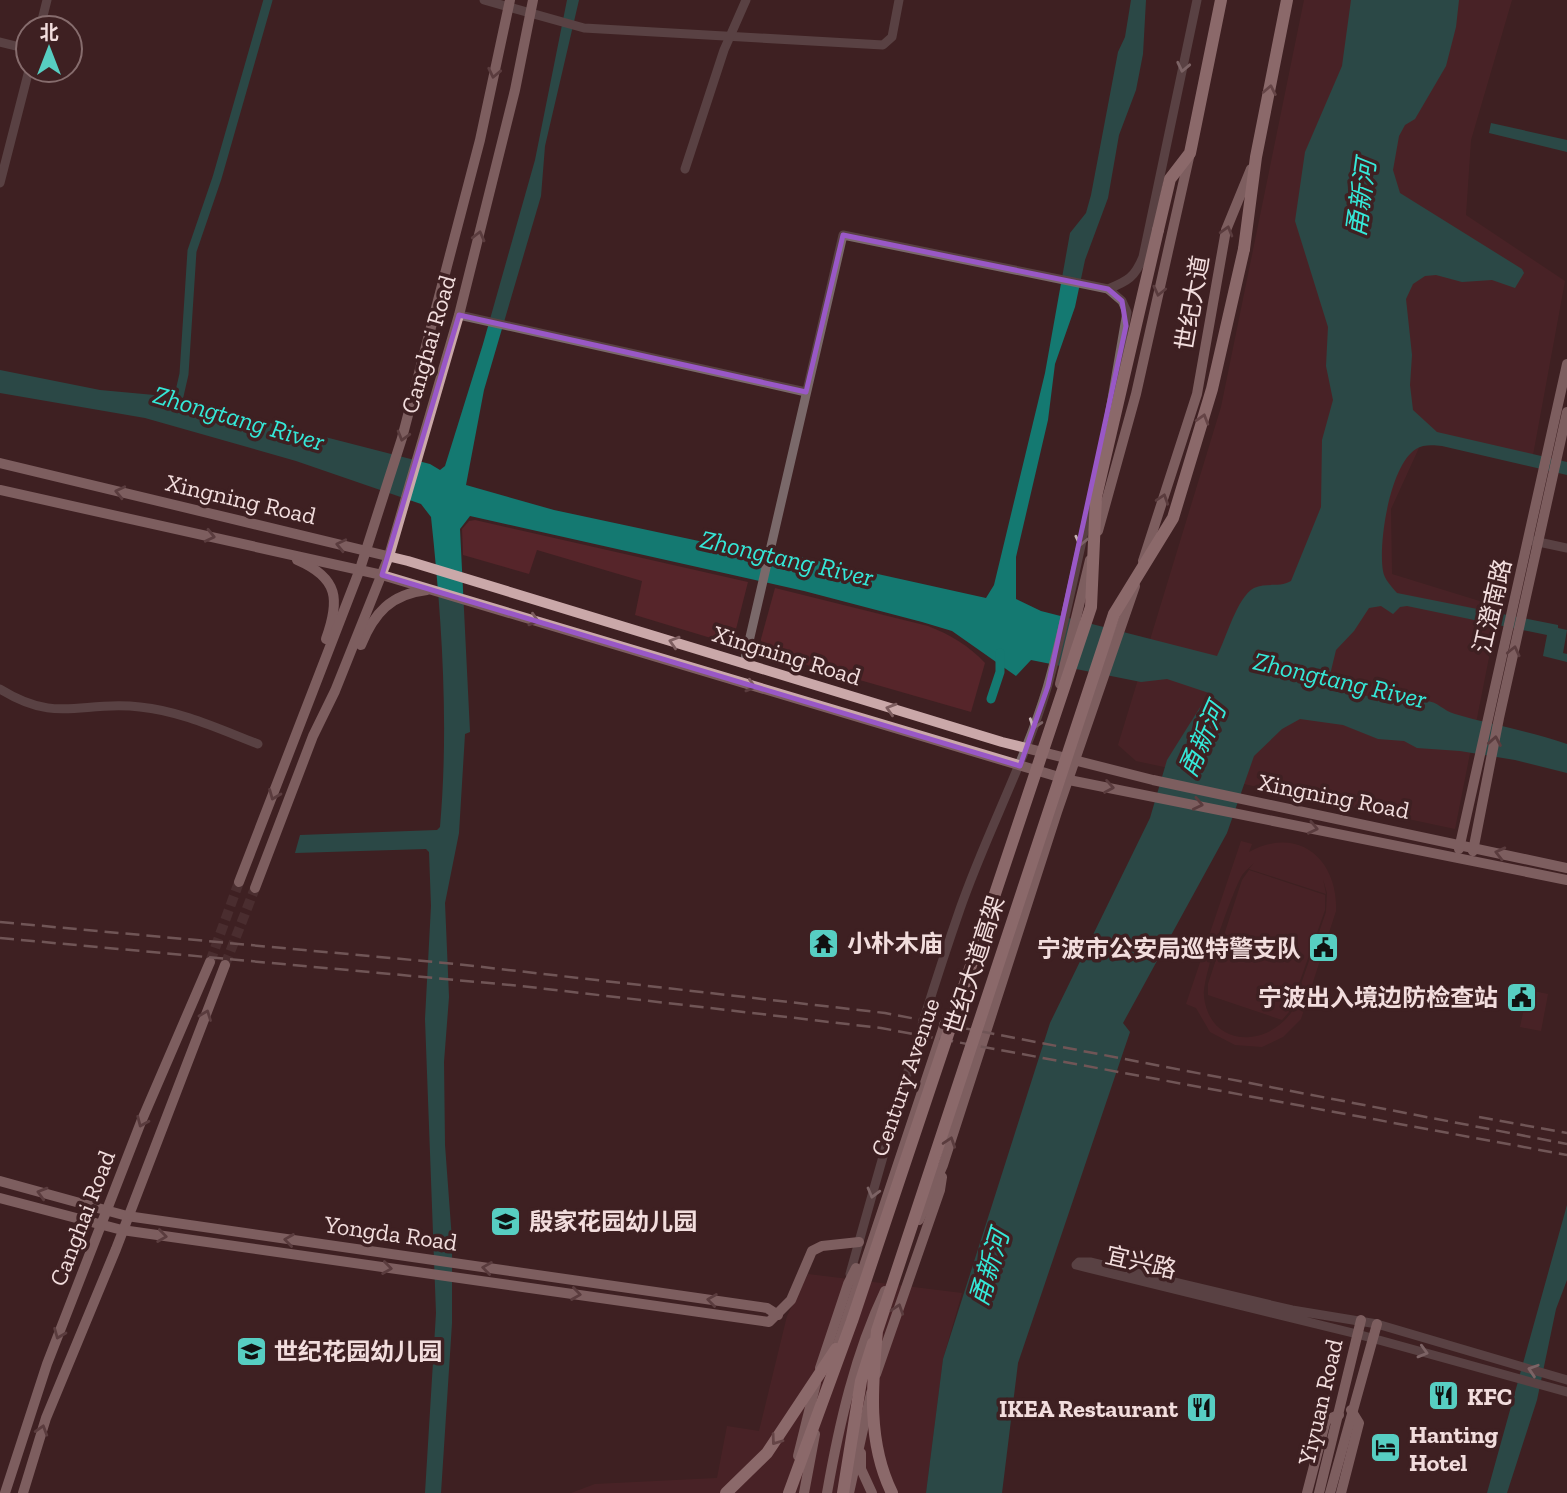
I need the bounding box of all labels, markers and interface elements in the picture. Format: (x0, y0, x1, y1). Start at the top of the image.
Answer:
north arrow (14, 14, 84, 84)
text: 北 (39, 21, 59, 44)
one-way arrow (1176, 61, 1191, 73)
one-way arrow (488, 67, 503, 79)
one-way arrow (1261, 84, 1276, 96)
water label: 甬新河 (1340, 152, 1383, 239)
one-way arrow (1219, 226, 1234, 238)
one-way arrow (471, 230, 485, 242)
street label: 世纪大道 (1169, 253, 1215, 353)
street label: Canghai Road (394, 271, 462, 417)
one-way arrow (1153, 285, 1168, 297)
water label: Zhongtang River (150, 378, 328, 458)
one-way arrow (1194, 414, 1209, 426)
one-way arrow (396, 430, 411, 442)
street label: Xingning Road (163, 468, 319, 530)
one-way arrow (114, 486, 126, 500)
one-way arrow (1155, 494, 1169, 506)
water label: Zhongtang River (697, 523, 877, 593)
one-way arrow (204, 528, 216, 543)
one-way arrow (1075, 535, 1089, 547)
one-way arrow (335, 539, 347, 553)
street label: 江澄南路 (1467, 556, 1517, 656)
one-way arrow (527, 611, 539, 626)
street label: Xingning Road (709, 619, 865, 691)
one-way arrow (668, 635, 680, 650)
water label: Zhongtang River (1250, 645, 1430, 715)
one-way arrow (1506, 645, 1520, 657)
one-way arrow (745, 678, 757, 693)
water label: 甬新河 (1172, 693, 1235, 782)
one-way arrow (885, 702, 897, 717)
one-way arrow (1029, 717, 1043, 729)
one-way arrow (1487, 735, 1502, 747)
street label: Xingning Road (1256, 767, 1412, 825)
one-way arrow (1103, 779, 1115, 794)
one-way arrow (269, 788, 283, 800)
one-way arrow (1191, 795, 1203, 810)
one-way arrow (1307, 819, 1319, 834)
one-way arrow (1494, 847, 1506, 861)
street label: 世纪大道高架 (938, 892, 1010, 1038)
temple icon: 小朴木庙 (807, 926, 841, 960)
place label: 小朴木庙 (847, 929, 943, 958)
public building icon: 宁波市公安局巡特警支队 (1307, 931, 1341, 965)
place label: 宁波市公安局巡特警支队 (1037, 934, 1301, 963)
public building icon: 宁波出入境边防检查站 (1504, 980, 1538, 1014)
place label: 宁波出入境边防检查站 (1258, 983, 1498, 1012)
street label: Century Avenue (864, 994, 946, 1160)
one-way arrow (197, 1009, 211, 1021)
one-way arrow (136, 1115, 150, 1127)
one-way arrow (942, 1136, 957, 1148)
street label: Canghai Road (43, 1146, 121, 1290)
one-way arrow (36, 1186, 48, 1201)
one-way arrow (867, 1187, 881, 1199)
school or university icon: 殷家花园幼儿园 (489, 1204, 523, 1238)
place label: 殷家花园幼儿园 (529, 1207, 697, 1236)
street label: Yongda Road (322, 1209, 459, 1257)
water label: 甬新河 (962, 1221, 1017, 1310)
one-way arrow (156, 1228, 167, 1243)
one-way arrow (283, 1232, 295, 1247)
street label: 宜兴路 (1103, 1240, 1179, 1284)
one-way arrow (381, 1260, 393, 1275)
one-way arrow (481, 1261, 493, 1276)
one-way arrow (570, 1286, 582, 1301)
one-way arrow (707, 1293, 718, 1308)
one-way arrow (890, 1303, 904, 1316)
one-way arrow (53, 1326, 67, 1339)
school or university icon: 世纪花园幼儿园 (234, 1334, 268, 1368)
street label: Yiyuan Road (1291, 1336, 1349, 1469)
place label: 世纪花园幼儿园 (274, 1337, 442, 1366)
one-way arrow (1417, 1344, 1429, 1359)
one-way arrow (1527, 1363, 1539, 1378)
restaurant icon: KFC (1427, 1379, 1461, 1413)
place label: KFC (1467, 1382, 1512, 1411)
restaurant icon: IKEA Restaurant (1184, 1391, 1218, 1425)
place label: IKEA Restaurant (999, 1394, 1178, 1423)
place label: Hanting Hotel (1409, 1420, 1498, 1477)
one-way arrow (34, 1425, 49, 1437)
hotel icon: Hanting Hotel (1369, 1431, 1403, 1465)
one-way arrow (771, 1432, 784, 1445)

